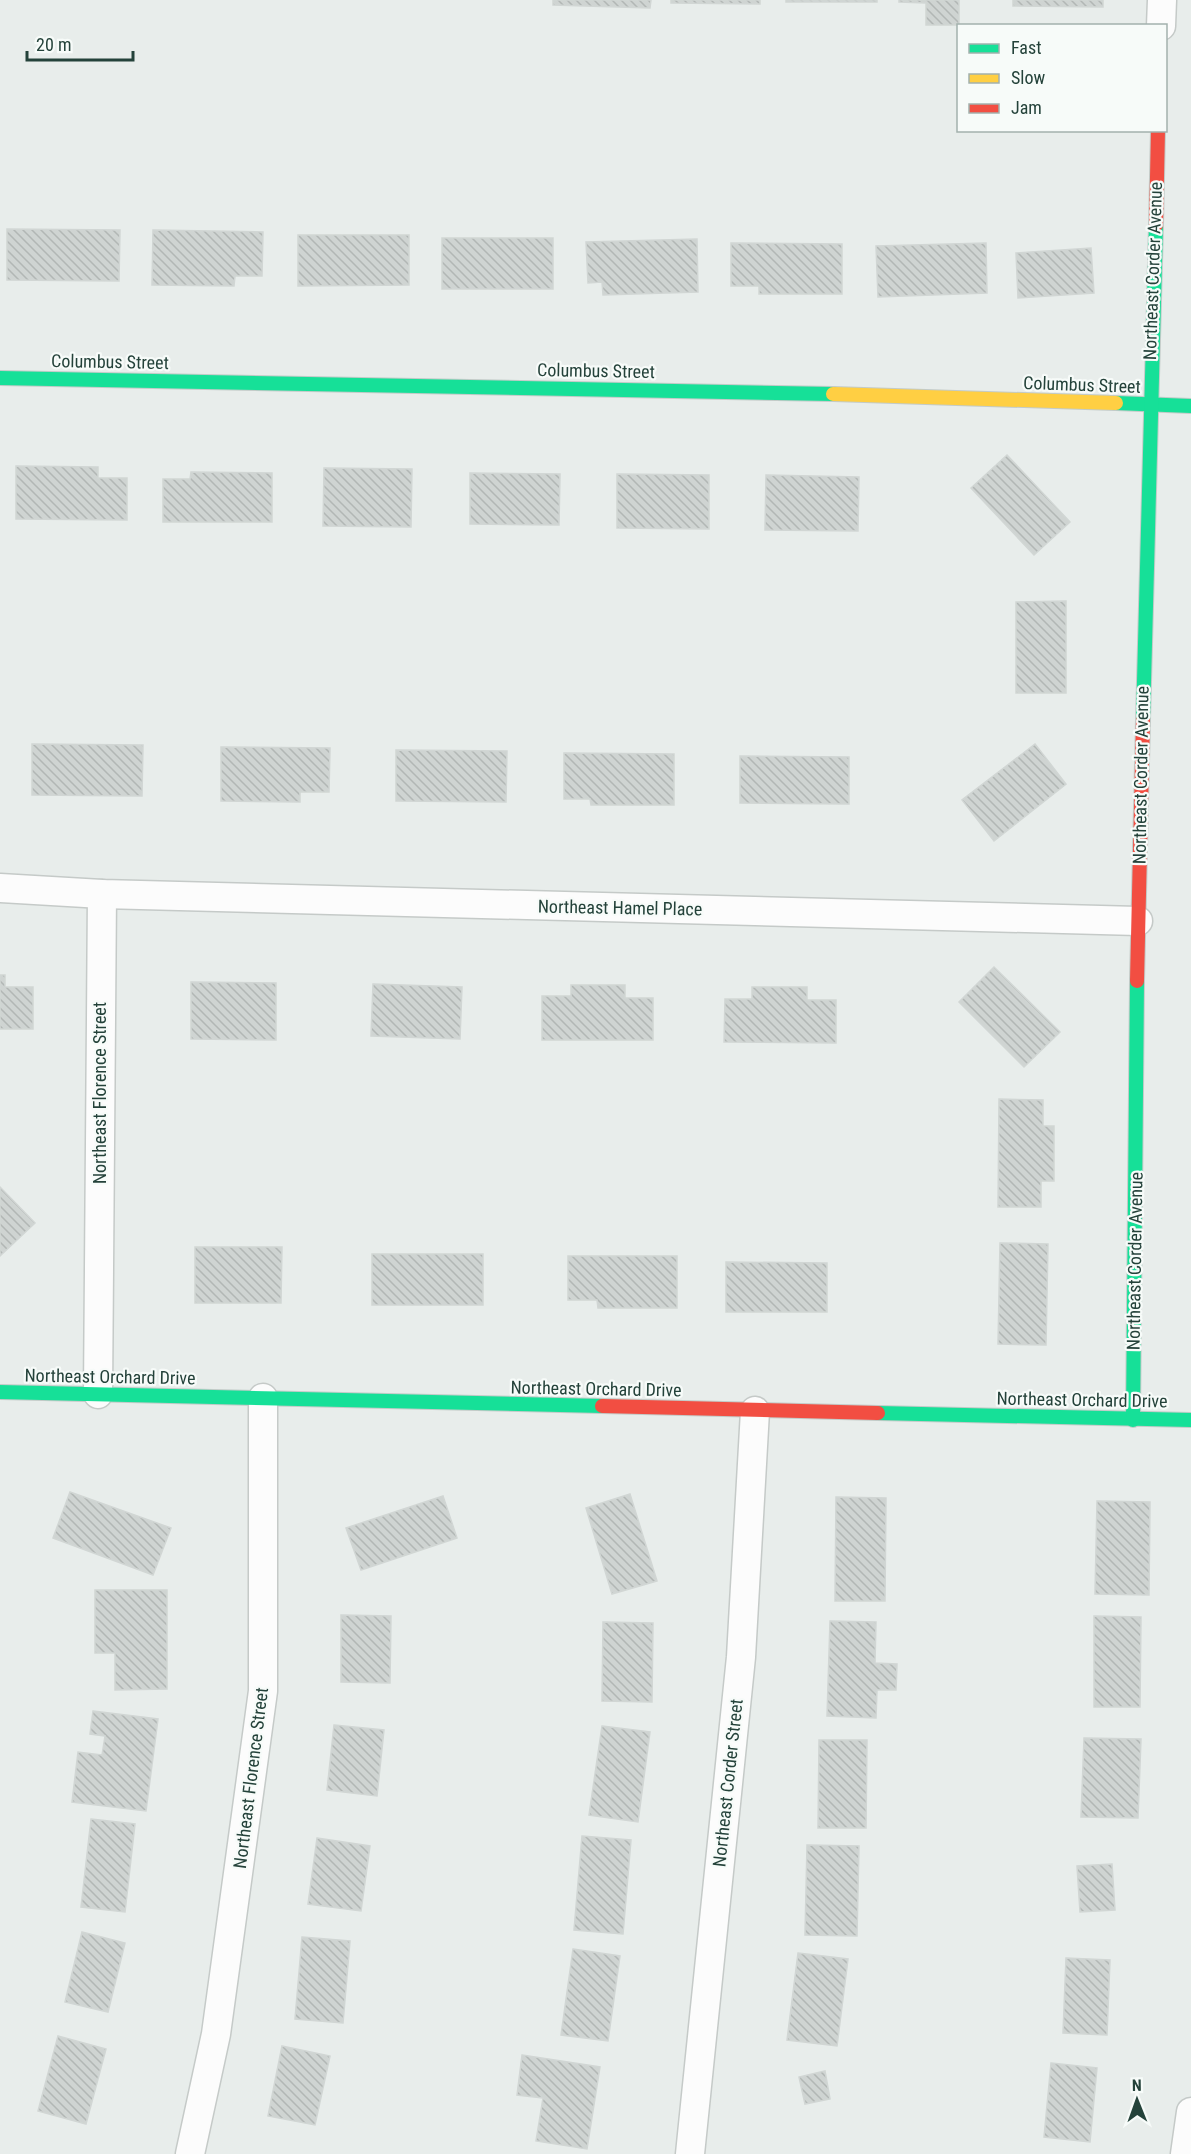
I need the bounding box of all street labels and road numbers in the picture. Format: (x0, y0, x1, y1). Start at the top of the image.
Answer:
street label: Northeast Corder Avenue (1139, 182, 1166, 360)
street label: Columbus Street (51, 350, 169, 373)
street label: Columbus Street (537, 359, 655, 382)
street label: Columbus Street (1023, 372, 1141, 397)
street label: Northeast Corder Avenue (1128, 686, 1153, 864)
street label: Northeast Hamel Place (538, 896, 702, 919)
street label: Northeast Florence Street (89, 1002, 110, 1184)
street label: Northeast Corder Avenue (1122, 1172, 1147, 1350)
street label: Northeast Orchard Drive (24, 1365, 196, 1388)
street label: Northeast Orchard Drive (510, 1377, 682, 1400)
street label: Northeast Orchard Drive (996, 1388, 1168, 1411)
street label: Northeast Florence Street (229, 1686, 272, 1870)
street label: Northeast Corder Street (708, 1698, 747, 1868)

